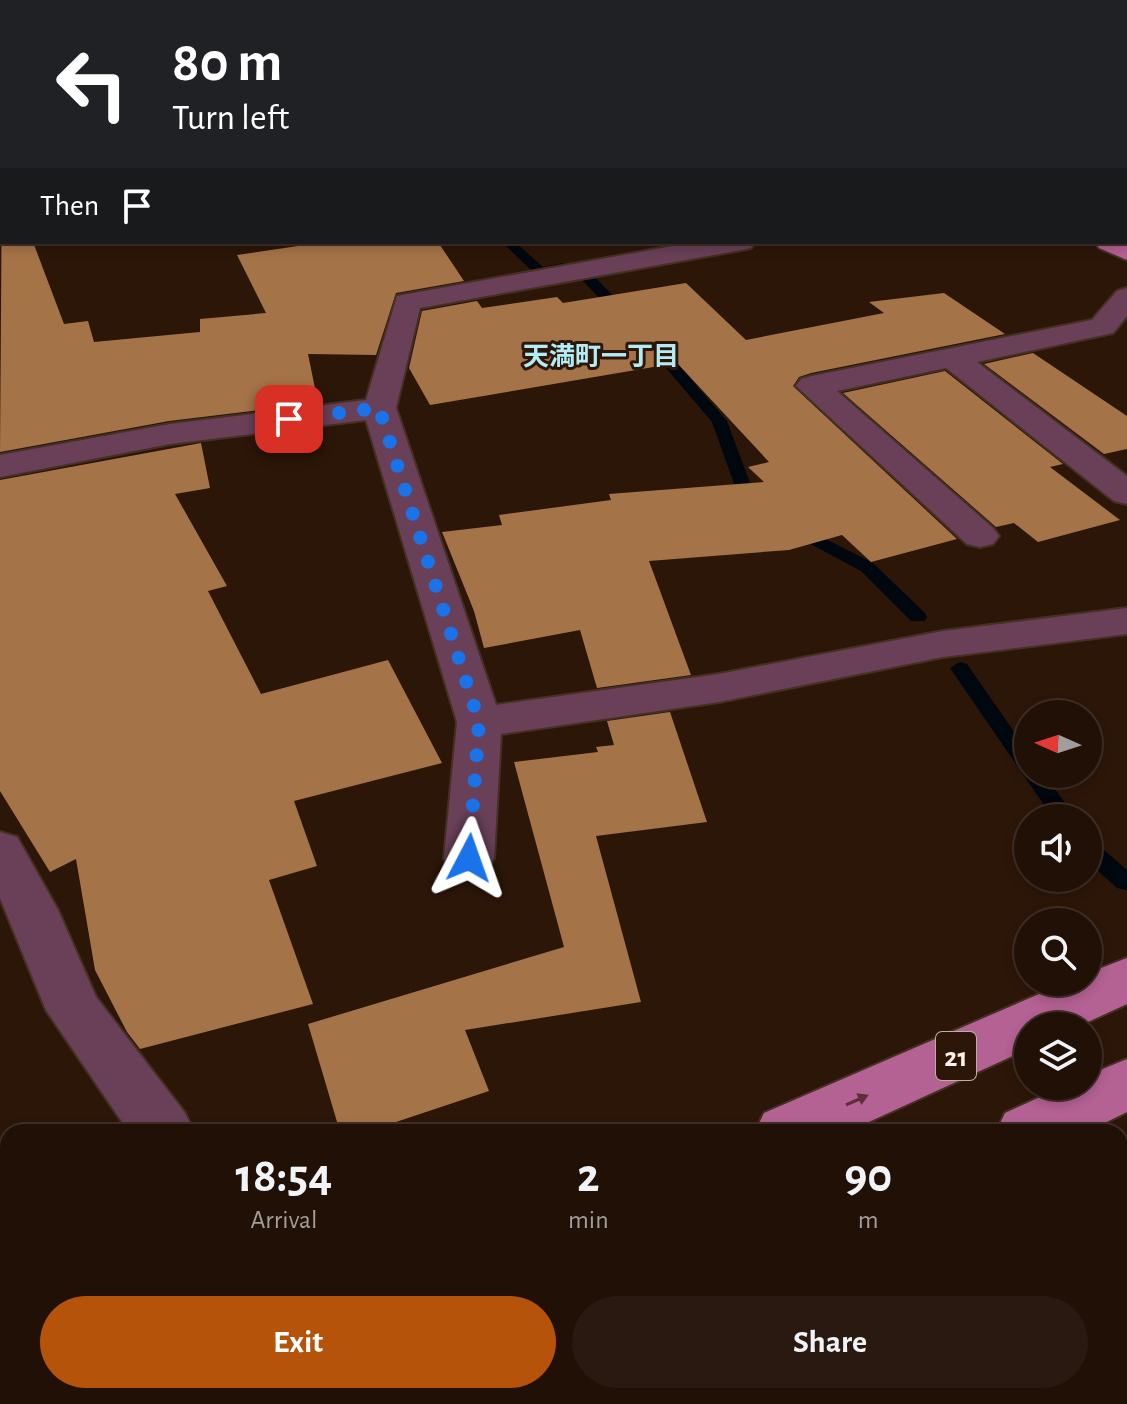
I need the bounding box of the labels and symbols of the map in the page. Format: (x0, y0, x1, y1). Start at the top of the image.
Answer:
district label: 天満町一丁目 (523, 342, 679, 370)
pin (255, 385, 323, 453)
north arrow (1014, 700, 1102, 788)
position arrow (427, 816, 511, 900)
road number: 21 (936, 1032, 976, 1080)
one-way arrow (845, 1094, 869, 1107)

